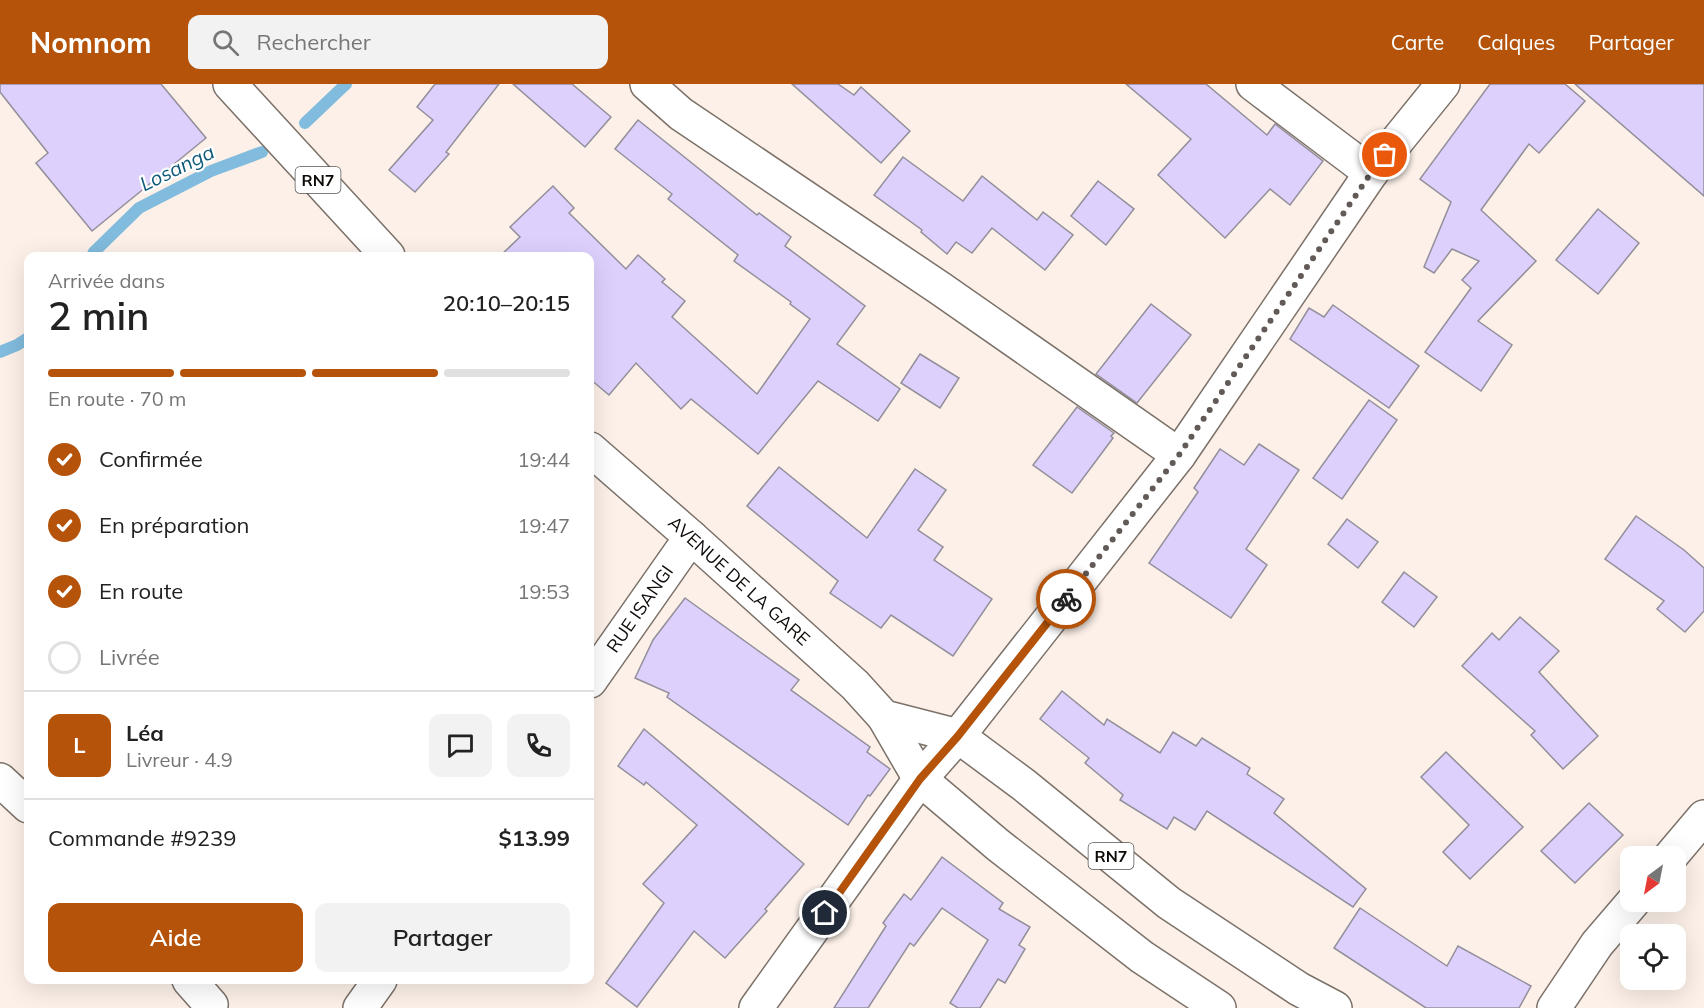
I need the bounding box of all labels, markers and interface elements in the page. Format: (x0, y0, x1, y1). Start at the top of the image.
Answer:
search box (188, 15, 608, 69)
text: Nomnom (30, 25, 152, 60)
icon: search (209, 26, 242, 59)
text: Rechercher (257, 28, 371, 56)
text: Carte (1391, 29, 1444, 55)
text: Calques (1477, 29, 1555, 55)
text: Partager (1588, 29, 1674, 55)
pin (1359, 129, 1410, 180)
icon: bag (1368, 138, 1401, 171)
water label: Losanga (135, 139, 218, 196)
road number: RN7 (296, 167, 340, 193)
text: Arrivée dans (48, 268, 165, 293)
text: 20:10–20:15 (443, 289, 570, 317)
text: 2 min (48, 291, 149, 340)
text: En route · 70 m (48, 386, 186, 411)
icon: check (48, 443, 81, 476)
text: Confirmée (99, 445, 203, 473)
text: 19:44 (517, 447, 570, 472)
icon: check (48, 509, 81, 542)
text: En préparation (99, 511, 249, 539)
street label: AVENUE DE LA GARE (664, 511, 815, 650)
text: 19:47 (517, 513, 570, 538)
street label: RUE ISANGI (601, 561, 678, 657)
courier (1036, 569, 1096, 629)
icon: check (48, 575, 81, 608)
text: En route (99, 577, 183, 605)
text: 19:53 (517, 579, 570, 604)
icon: bike (1050, 583, 1083, 616)
text: Livrée (99, 643, 160, 671)
button: chat (429, 714, 492, 777)
button: phone (507, 714, 570, 777)
text: Léa (126, 719, 164, 747)
text: L (73, 731, 86, 759)
text: Livreur · 4.9 (126, 747, 233, 772)
text: Commande #9239 (48, 824, 236, 852)
text: $13.99 (499, 824, 570, 852)
road number: RN7 (1088, 843, 1134, 869)
north arrow (1620, 846, 1686, 912)
map controls (1620, 846, 1686, 990)
pin (799, 887, 850, 938)
icon: home (808, 896, 841, 929)
button: Aide (48, 903, 303, 972)
button: Partager (315, 903, 570, 972)
button: locate (1620, 924, 1686, 990)

